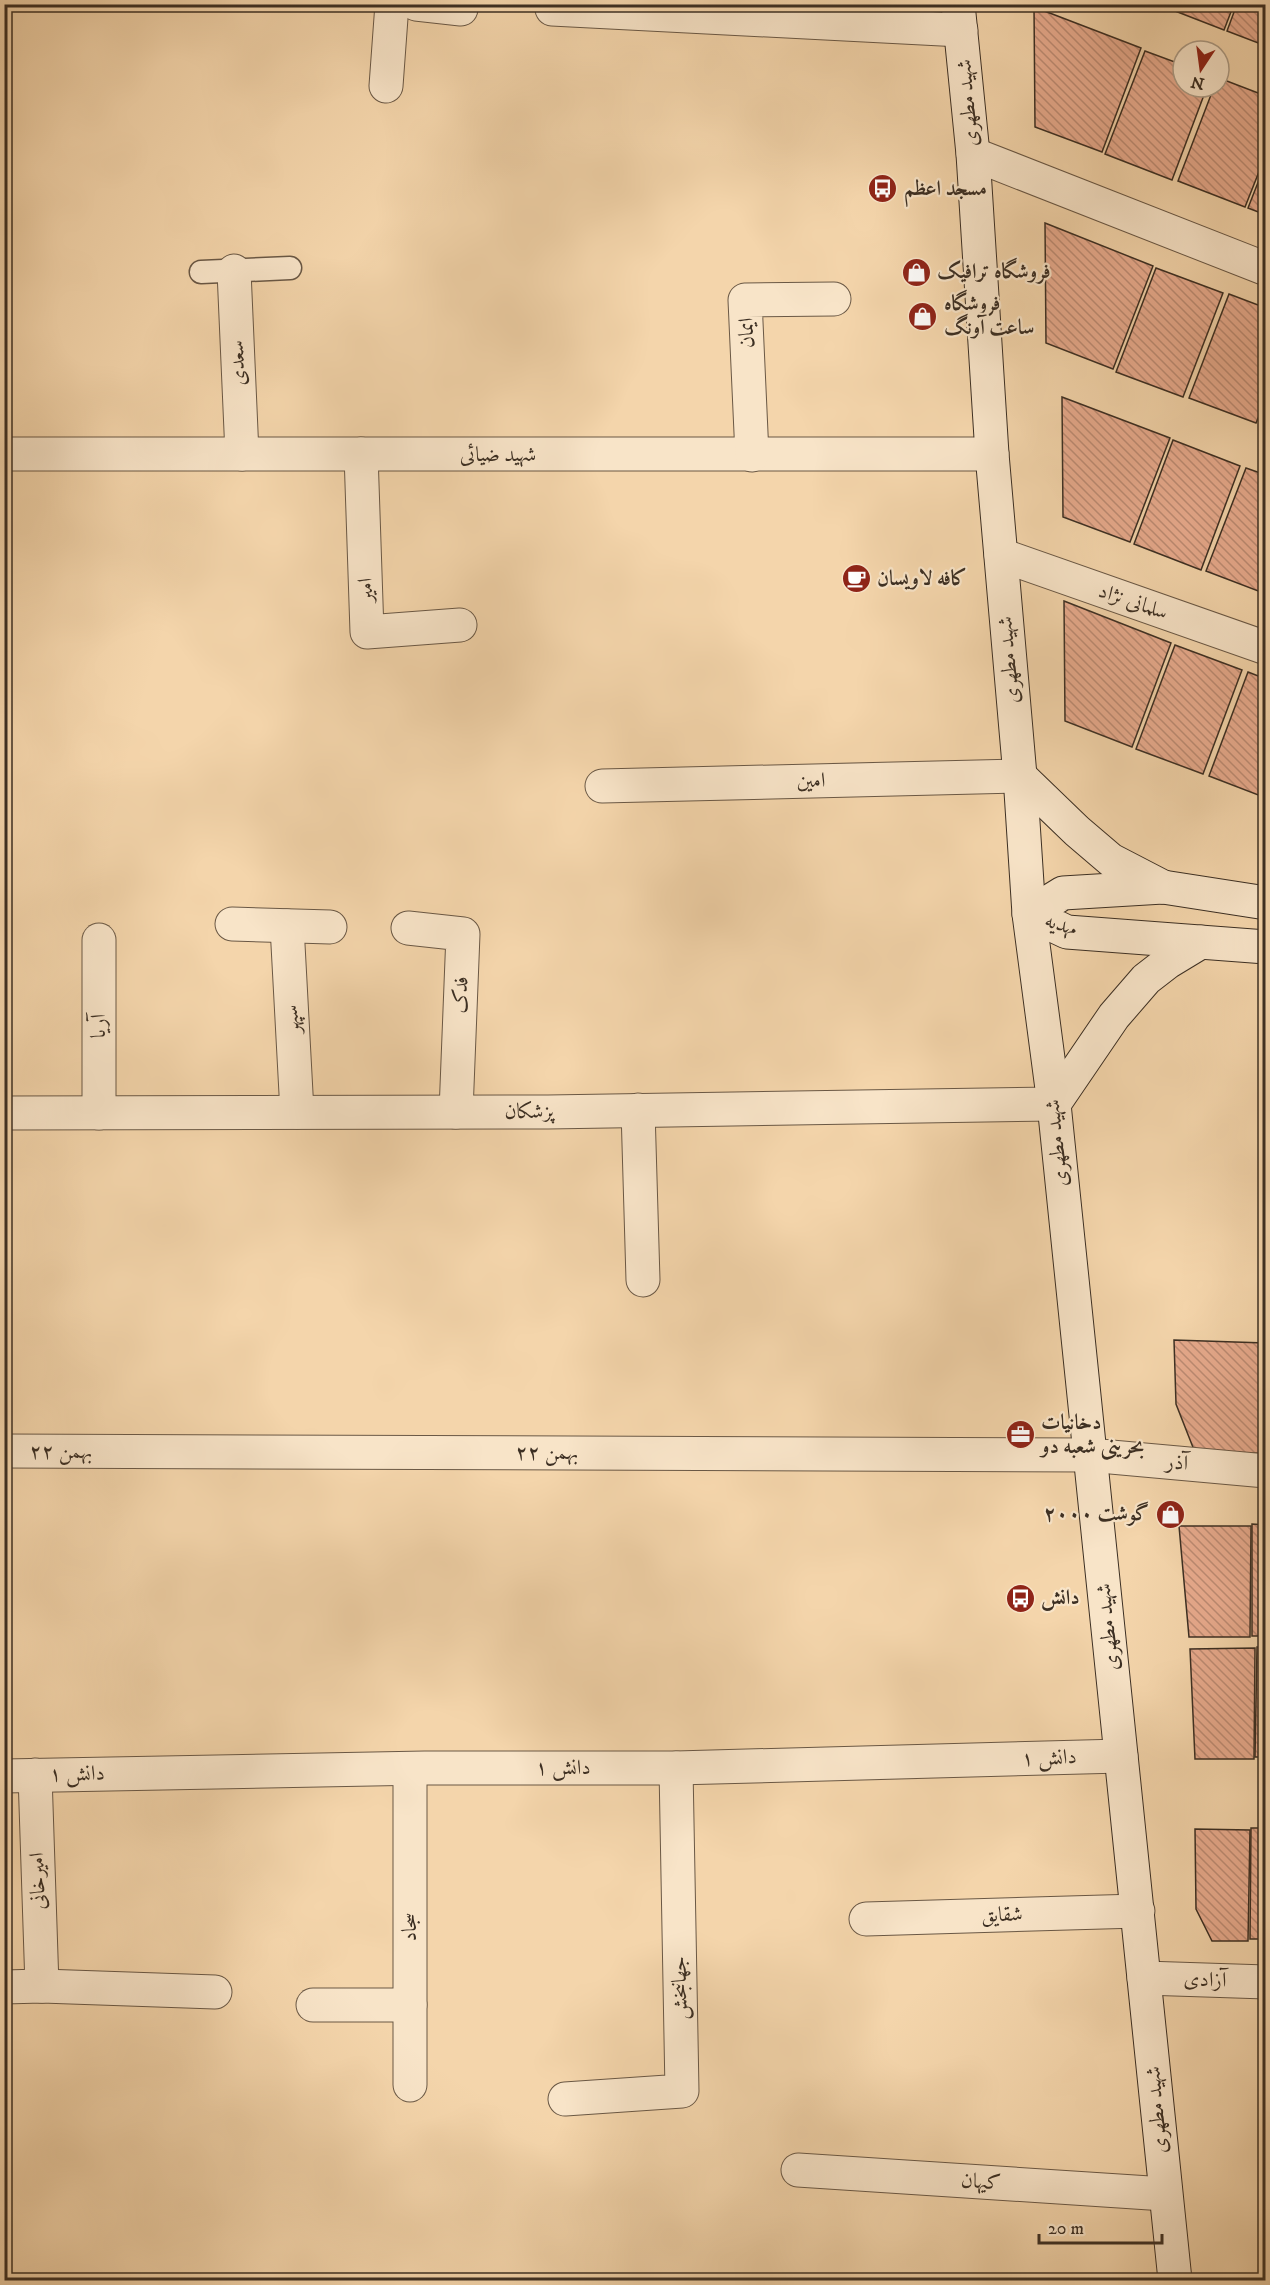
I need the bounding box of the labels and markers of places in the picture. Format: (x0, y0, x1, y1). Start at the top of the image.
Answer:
bus stop icon: مسجد اعظم (867, 173, 899, 205)
place label: مسجد اعظم (904, 176, 987, 207)
shop icon: فروشگاه ترافیک (900, 256, 932, 288)
place label: فروشگاه ترافیک (937, 257, 1051, 285)
place label: فروشگاه ساعت آونگ (944, 289, 1035, 341)
shop icon: فروشگاه ساعت آونگ (907, 300, 939, 332)
cafe icon: کافه لاویسان (840, 563, 872, 595)
place label: کافه لاویسان (877, 566, 967, 592)
place label: دخانیات بحرینی شعبه دو (1039, 1410, 1145, 1460)
office icon: دخانیات بحرینی شعبه دو (1004, 1419, 1036, 1451)
shop icon: گوشت ۲۰۰۰ (1154, 1498, 1186, 1530)
place label: گوشت ۲۰۰۰ (1044, 1501, 1149, 1527)
bus stop icon: دانش (1004, 1582, 1036, 1614)
place label: دانش (1041, 1585, 1080, 1611)

